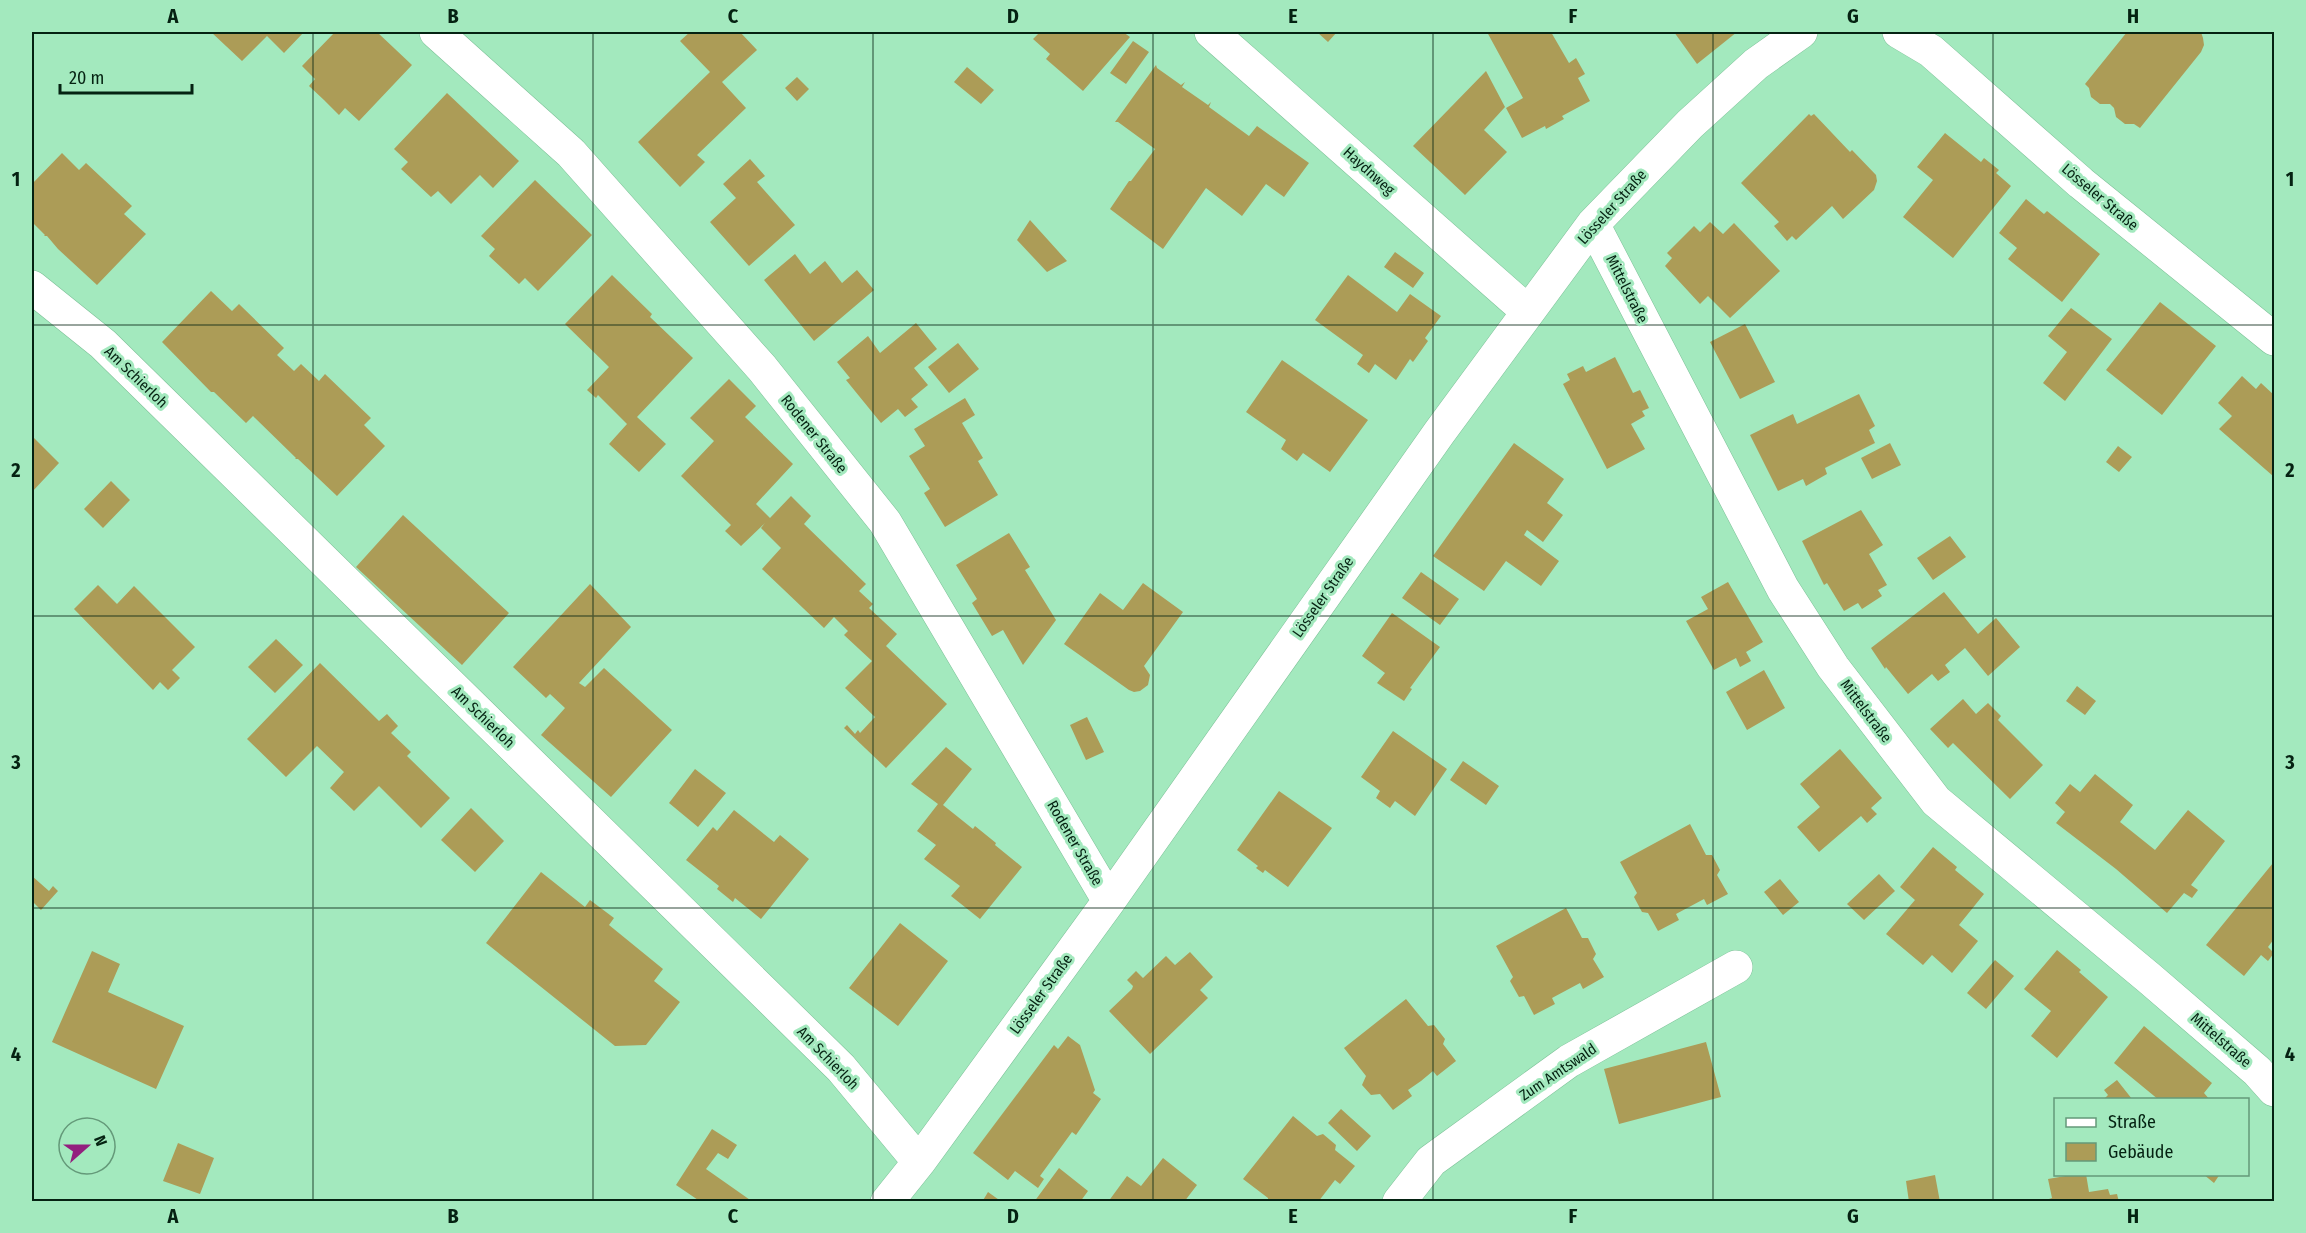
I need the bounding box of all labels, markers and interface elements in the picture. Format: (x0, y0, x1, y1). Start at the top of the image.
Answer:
text: A (167, 4, 180, 28)
text: B (447, 4, 459, 28)
text: C (728, 4, 739, 28)
text: D (1007, 4, 1019, 28)
text: E (1288, 4, 1298, 28)
text: F (1569, 4, 1578, 28)
text: G (1847, 4, 1859, 28)
text: H (2127, 4, 2139, 28)
scale bar (60, 57, 192, 95)
text: 20 m (69, 67, 104, 89)
street label: Haydnweg (1340, 143, 1398, 199)
street label: Lösseler Straße (2058, 160, 2142, 234)
street label: Lösseler Straße (1574, 166, 1650, 248)
text: 1 (12, 167, 20, 191)
text: 1 (2286, 167, 2294, 191)
street label: Mittelstraße (1602, 252, 1652, 326)
street label: Am Schierloh (101, 342, 171, 412)
street label: Rodener Straße (777, 391, 851, 477)
text: 2 (10, 458, 21, 482)
text: 2 (2284, 458, 2295, 482)
street label: Lösseler Straße (1289, 553, 1357, 641)
street label: Mittelstraße (1836, 676, 1896, 746)
street label: Am Schierloh (448, 682, 518, 752)
text: 3 (10, 750, 21, 774)
text: 3 (2284, 750, 2295, 774)
street label: Rodener Straße (1043, 797, 1107, 889)
street label: Lösseler Straße (1006, 951, 1076, 1037)
street label: Mittelstraße (2187, 1009, 2255, 1071)
street label: Am Schierloh (793, 1023, 863, 1093)
street label: Zum Amtswald (1516, 1040, 1600, 1104)
text: 4 (11, 1042, 21, 1066)
text: 4 (2285, 1042, 2295, 1066)
legend (2054, 1098, 2249, 1176)
text: Straße (2108, 1111, 2156, 1133)
north arrow (57, 1116, 117, 1176)
text: N (90, 1133, 111, 1149)
text: Gebäude (2108, 1141, 2174, 1163)
text: A (167, 1204, 180, 1228)
text: B (447, 1204, 459, 1228)
text: C (728, 1204, 739, 1228)
text: D (1007, 1204, 1019, 1228)
text: E (1288, 1204, 1298, 1228)
text: F (1569, 1204, 1578, 1228)
text: G (1847, 1204, 1859, 1228)
text: H (2127, 1204, 2139, 1228)

